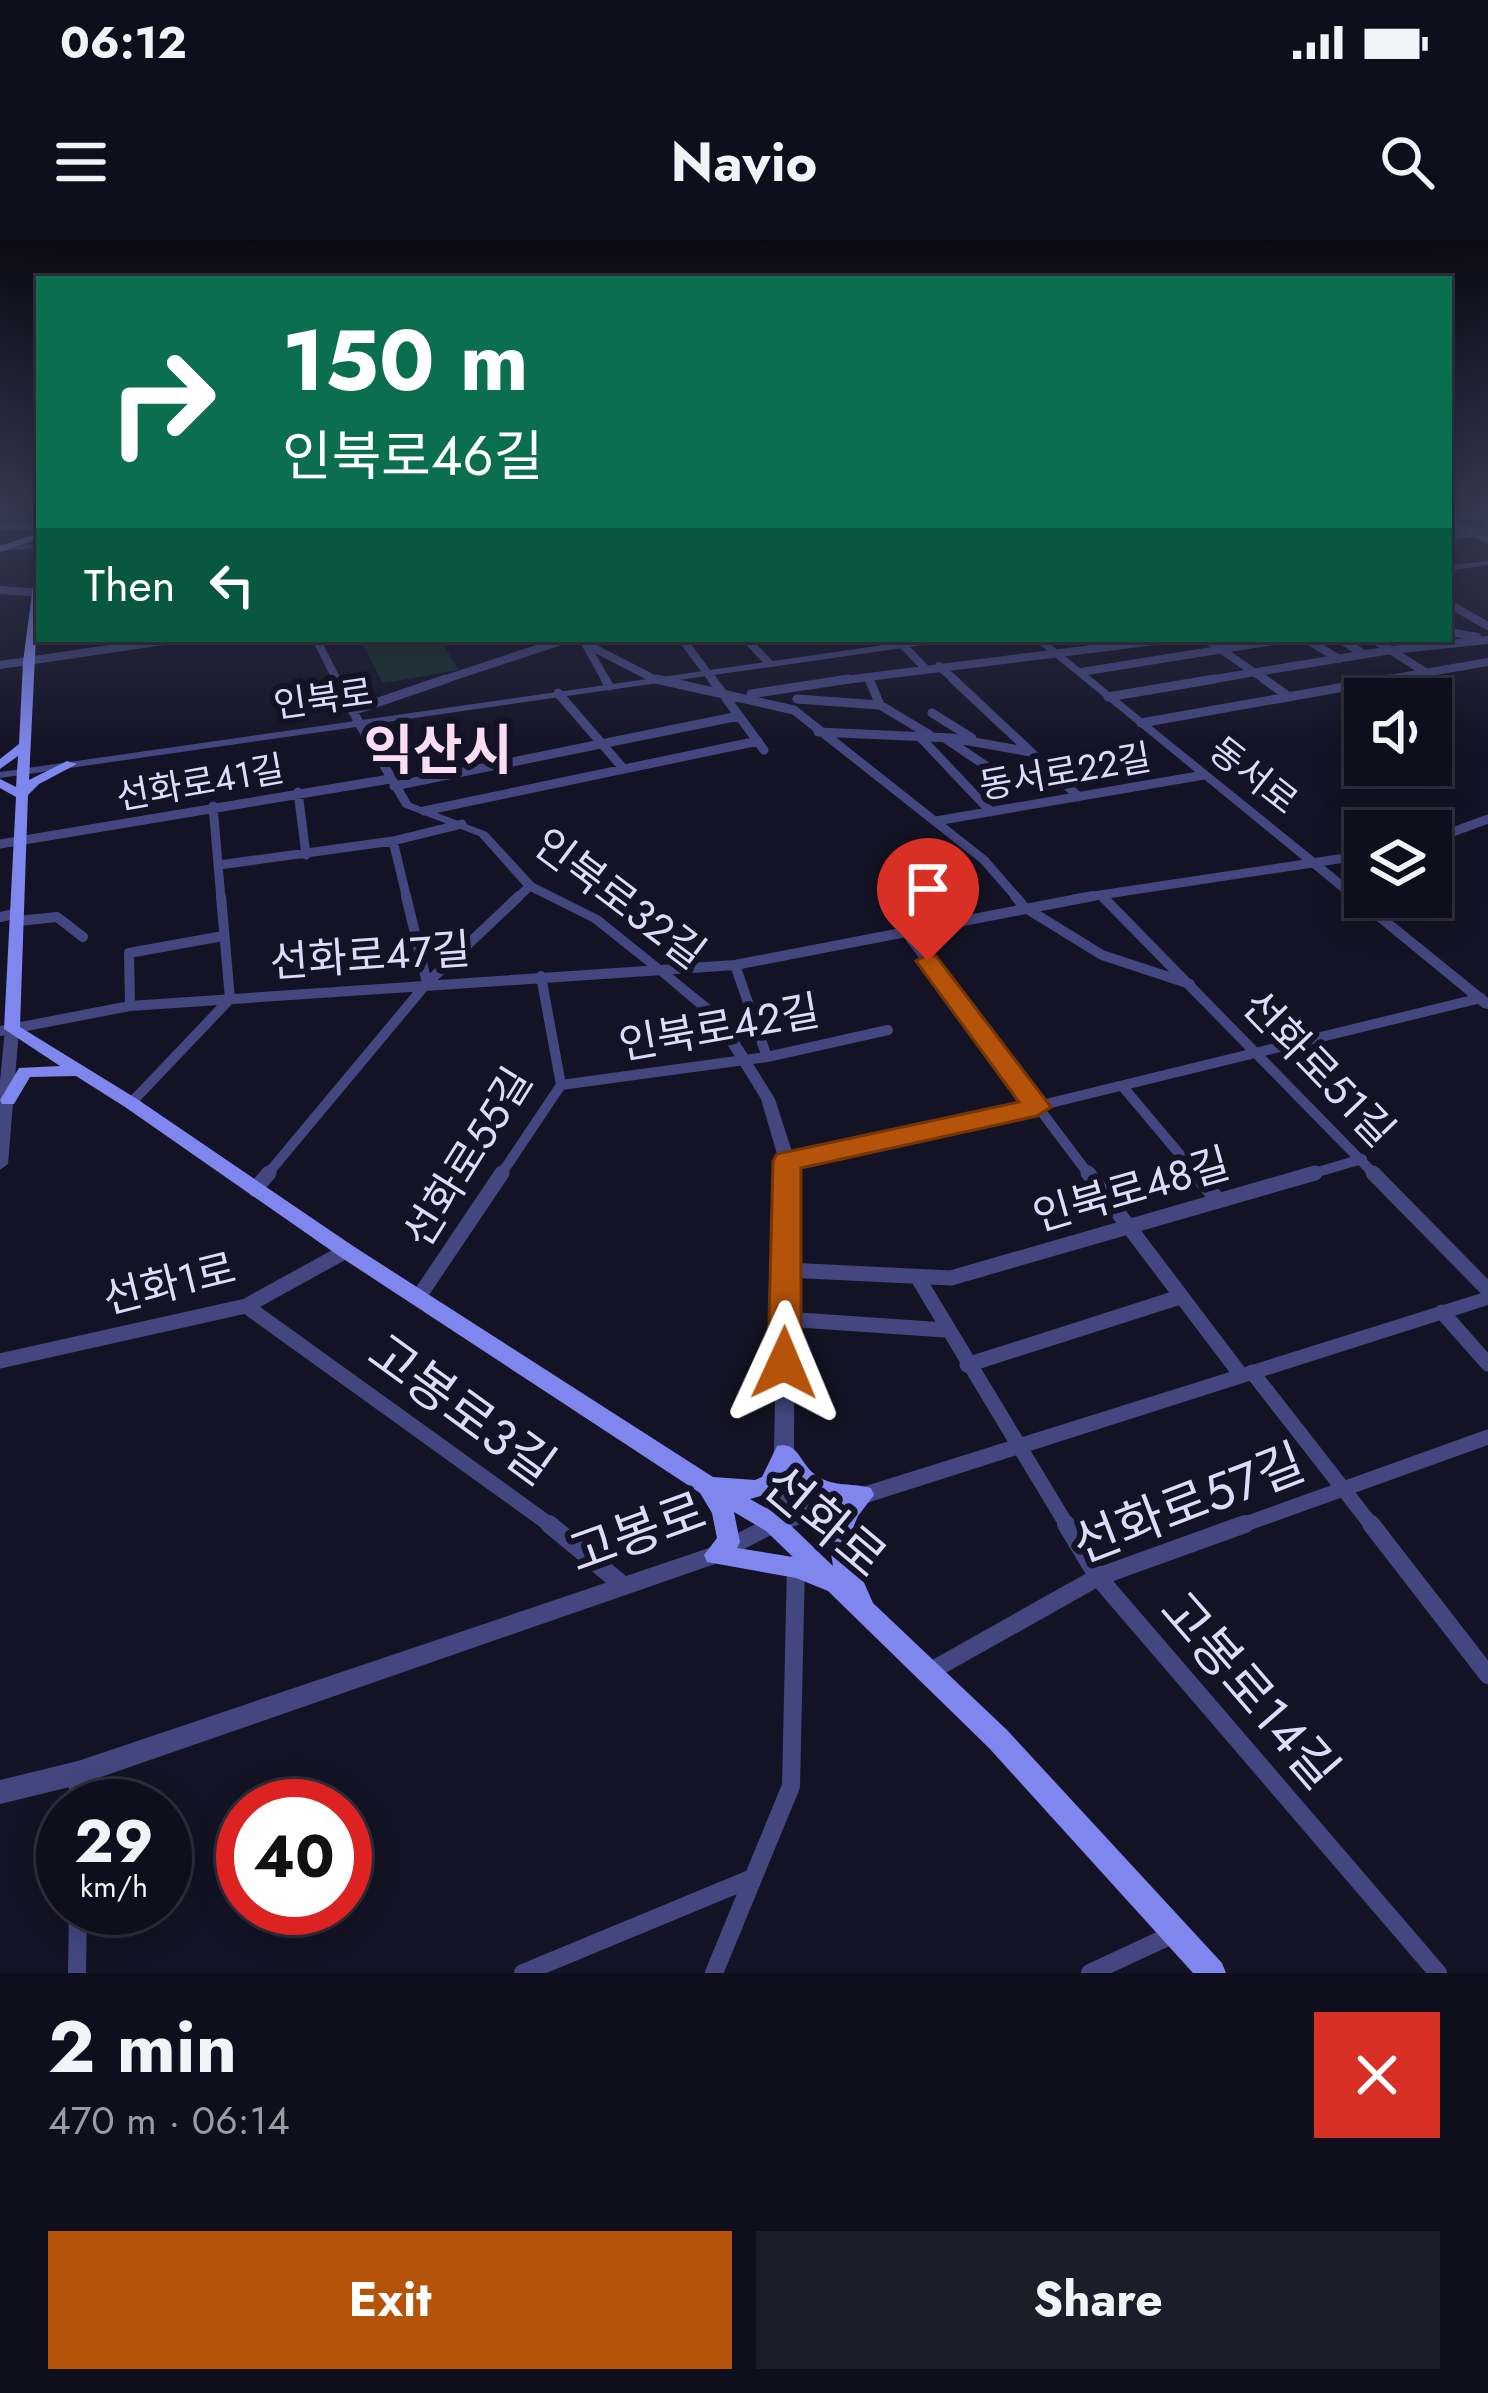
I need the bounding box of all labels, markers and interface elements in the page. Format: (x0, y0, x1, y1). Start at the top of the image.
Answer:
text: 06:12 (60, 10, 187, 75)
text: Navio (671, 123, 817, 201)
icon: menu (48, 129, 114, 195)
icon: search (1374, 129, 1440, 195)
text: 150 m (282, 300, 529, 422)
icon: right (84, 324, 240, 480)
text: 인북로46길 (282, 417, 543, 495)
icon: left (199, 552, 265, 618)
text: Then (84, 553, 175, 618)
street label: 인북로 (270, 665, 376, 731)
map controls (1344, 678, 1452, 918)
button: sound (1344, 678, 1452, 786)
district label: 익산시 (363, 711, 513, 789)
street label: 동서로 (1199, 724, 1309, 826)
street label: 동서로22길 (975, 730, 1155, 812)
street label: 선화로41길 (112, 742, 288, 822)
button: layers (1344, 810, 1452, 918)
street label: 인북로32길 (521, 813, 718, 983)
pin (877, 838, 979, 961)
icon: arrive (895, 856, 961, 922)
street label: 선화로47길 (268, 918, 472, 993)
street label: 선화로51길 (1228, 976, 1409, 1160)
street label: 인북로42길 (614, 980, 824, 1075)
street label: 선화로55길 (388, 1055, 547, 1259)
street label: 인북로48길 (1026, 1132, 1237, 1247)
street label: 선화1로 (96, 1238, 242, 1329)
position arrow (721, 1300, 847, 1426)
street label: 고봉로3길 (353, 1316, 571, 1502)
street label: 선화로57길 (1061, 1425, 1315, 1581)
street label: 선화로 (747, 1447, 903, 1595)
street label: 고봉로 (558, 1473, 716, 1591)
street label: 고봉로14길 (1143, 1575, 1357, 1805)
speed limit sign: 40 (216, 1779, 372, 1935)
text: 29 (74, 1798, 154, 1885)
text: km/h (80, 1865, 148, 1908)
text: 2 min (48, 1995, 237, 2099)
button: close (1314, 2012, 1440, 2138)
text: 470 m · 06:14 (48, 2092, 290, 2149)
button: Exit (48, 2231, 732, 2369)
button: Share (756, 2231, 1440, 2369)

